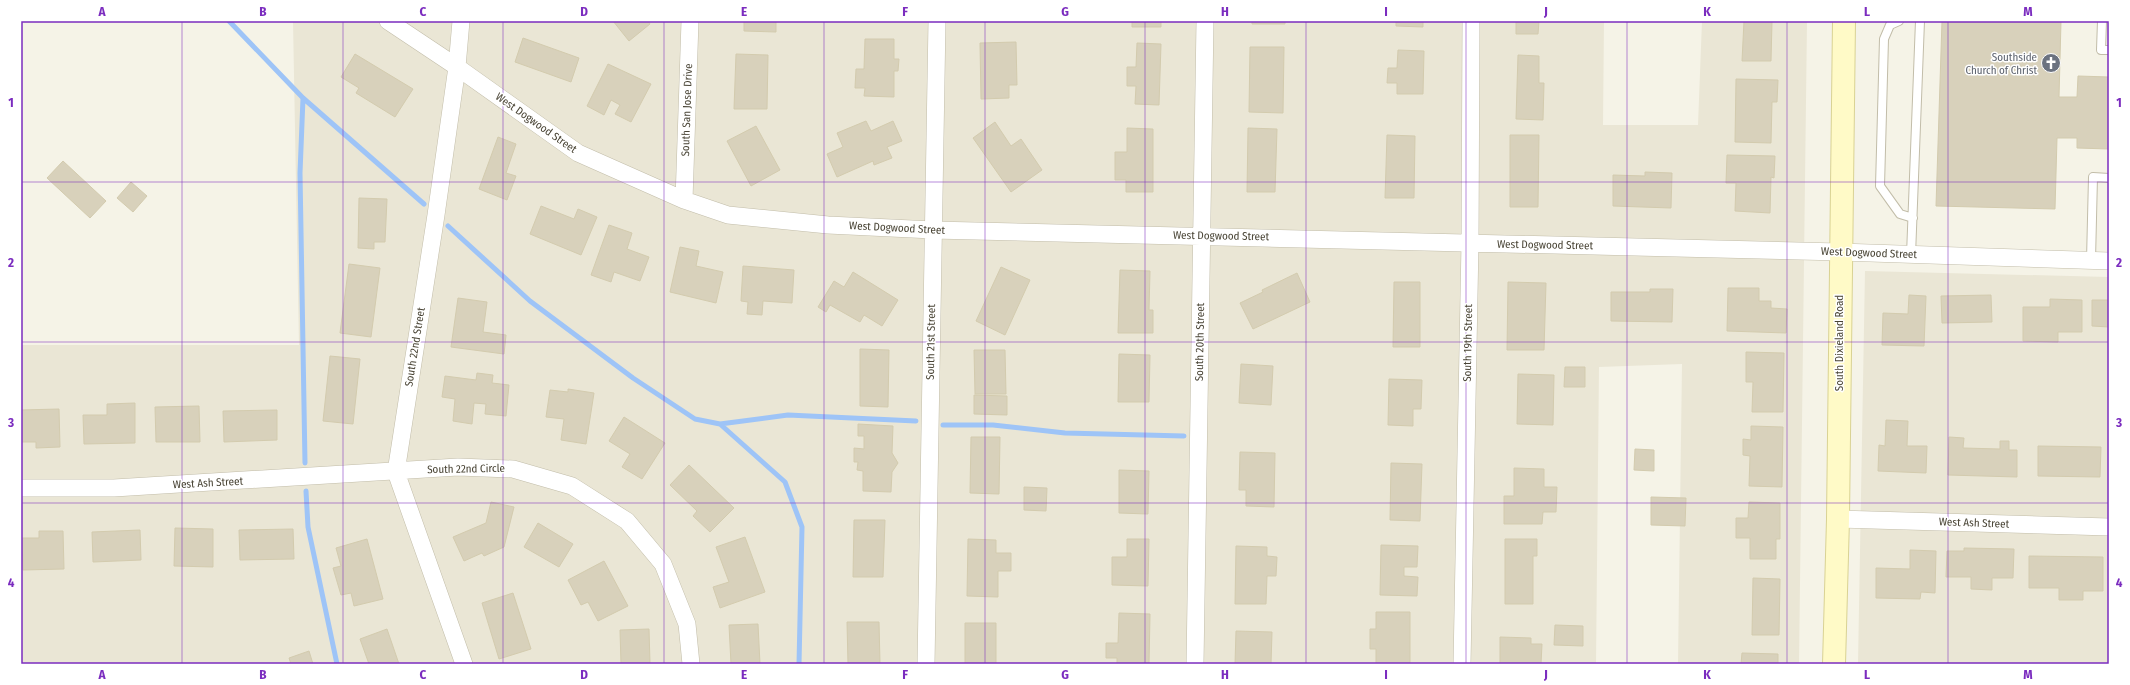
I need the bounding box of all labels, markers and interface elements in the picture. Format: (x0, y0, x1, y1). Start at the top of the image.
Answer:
text: A (97, 4, 106, 19)
text: B (259, 4, 267, 19)
text: C (420, 4, 427, 19)
text: D (580, 4, 588, 19)
text: E (741, 4, 747, 19)
text: F (902, 4, 908, 19)
text: G (1061, 4, 1069, 19)
text: H (1221, 4, 1229, 19)
text: I (1384, 4, 1388, 19)
text: J (1543, 4, 1548, 19)
text: K (1703, 4, 1711, 19)
text: L (1864, 4, 1870, 19)
text: M (2023, 4, 2033, 19)
place label: Southside Church of Christ (1965, 51, 2037, 77)
church icon: Southside Church of Christ (2040, 52, 2062, 74)
street label: South San Jose Drive (679, 63, 695, 157)
street label: West Dogwood Street (493, 90, 579, 156)
text: 1 (8, 95, 14, 110)
text: 1 (2116, 95, 2122, 110)
street label: West Dogwood Street (849, 219, 946, 237)
street label: West Dogwood Street (1173, 229, 1270, 243)
street label: West Dogwood Street (1497, 238, 1594, 252)
street label: West Dogwood Street (1821, 245, 1918, 261)
text: 2 (7, 255, 14, 270)
text: 2 (2115, 255, 2122, 270)
street label: South Dixieland Road (1833, 295, 1846, 391)
street label: South 20th Street (1193, 302, 1207, 381)
street label: South 21st Street (924, 304, 938, 380)
street label: South 19th Street (1461, 304, 1475, 382)
street label: South 22nd Street (402, 306, 428, 388)
text: 3 (7, 415, 14, 430)
text: 3 (2115, 415, 2122, 430)
street label: South 22nd Circle (427, 462, 505, 476)
street label: West Ash Street (173, 475, 244, 491)
street label: West Ash Street (1939, 515, 2010, 531)
text: 4 (8, 575, 15, 590)
text: 4 (2116, 575, 2123, 590)
text: A (97, 667, 106, 682)
text: B (259, 667, 267, 682)
text: C (420, 667, 427, 682)
text: D (580, 667, 588, 682)
text: E (741, 667, 747, 682)
text: F (902, 667, 908, 682)
text: G (1061, 667, 1069, 682)
text: H (1221, 667, 1229, 682)
text: I (1384, 667, 1388, 682)
text: J (1543, 667, 1548, 682)
text: K (1703, 667, 1711, 682)
text: L (1864, 667, 1870, 682)
text: M (2023, 667, 2033, 682)

